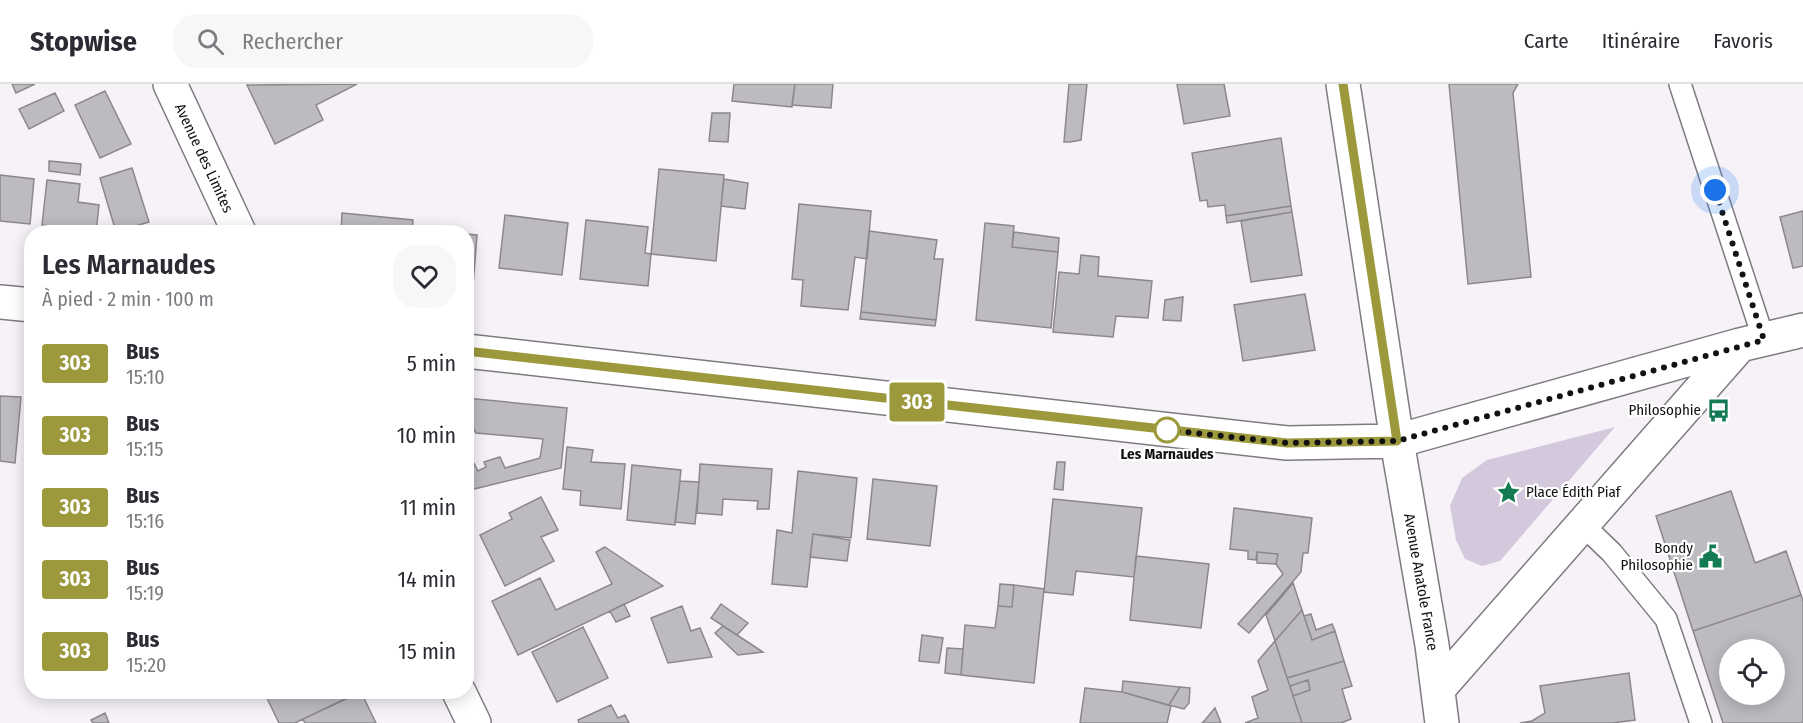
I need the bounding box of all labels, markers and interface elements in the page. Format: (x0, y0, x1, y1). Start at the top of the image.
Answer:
search box (173, 14, 593, 68)
text: Stopwise (30, 25, 137, 58)
icon: search (194, 25, 227, 58)
text: Rechercher (242, 28, 343, 55)
text: Carte (1524, 28, 1569, 54)
text: Itinéraire (1602, 28, 1680, 54)
text: Favoris (1713, 28, 1773, 54)
street label: Avenue des Limites (171, 101, 237, 215)
your location (1700, 175, 1730, 205)
button: heart (393, 245, 456, 308)
text: Les Marnaudes (42, 248, 215, 281)
text: À pied · 2 min · 100 m (42, 287, 214, 311)
text: Bus (126, 338, 159, 365)
text: 303 (59, 350, 91, 376)
text: 5 min (407, 350, 456, 377)
text: 15:10 (126, 365, 165, 389)
line badge: 303 (882, 382, 952, 422)
text: 303 (901, 389, 933, 415)
bus stop icon: Philosophie (1706, 397, 1732, 423)
place label: Philosophie (1629, 401, 1701, 419)
text: Bus (126, 410, 159, 437)
marker: Les Marnaudes (1154, 417, 1180, 443)
text: 303 (59, 422, 91, 448)
text: 10 min (397, 422, 456, 449)
text: 15:15 (126, 437, 163, 461)
place label: Les Marnaudes (1120, 445, 1214, 463)
place icon: Place Édith Piaf (1495, 479, 1521, 505)
text: Bus (126, 482, 159, 509)
place label: Place Édith Piaf (1526, 483, 1622, 501)
text: 303 (59, 494, 91, 520)
text: 11 min (400, 494, 456, 521)
text: 15:16 (126, 509, 164, 533)
street label: Avenue Anatole France (1400, 512, 1442, 652)
place label: Bondy Philosophie (1621, 539, 1693, 574)
public building icon: Bondy Philosophie (1698, 544, 1724, 570)
text: Bus (126, 554, 159, 581)
text: 303 (59, 566, 91, 592)
text: 14 min (398, 566, 456, 593)
text: 15:19 (126, 581, 164, 605)
text: Bus (126, 626, 159, 653)
text: 303 (59, 638, 91, 664)
text: 15 min (398, 638, 456, 665)
map controls (1719, 639, 1785, 705)
button: locate (1719, 639, 1785, 705)
text: 15:20 (126, 653, 166, 677)

